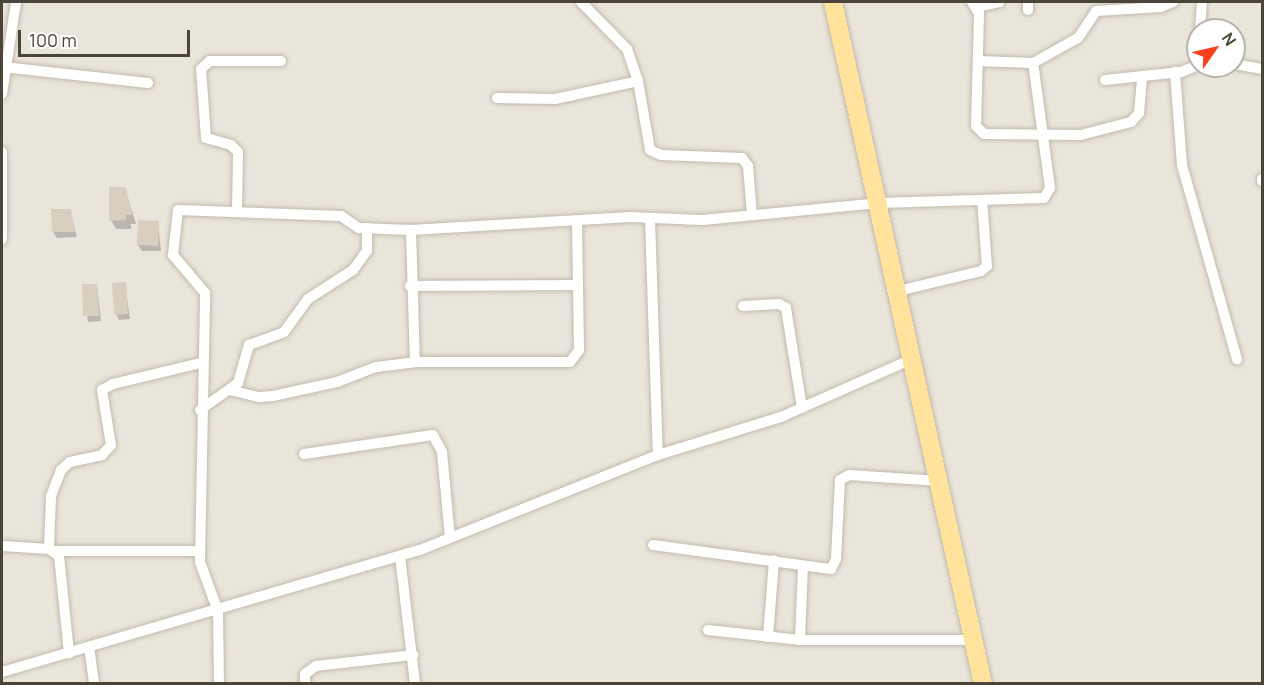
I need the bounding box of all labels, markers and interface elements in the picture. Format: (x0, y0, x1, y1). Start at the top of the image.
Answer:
scale bar (21, 18, 194, 56)
north arrow (1186, 18, 1246, 78)
text: 100 m (29, 28, 77, 52)
text: N (1217, 28, 1242, 50)

